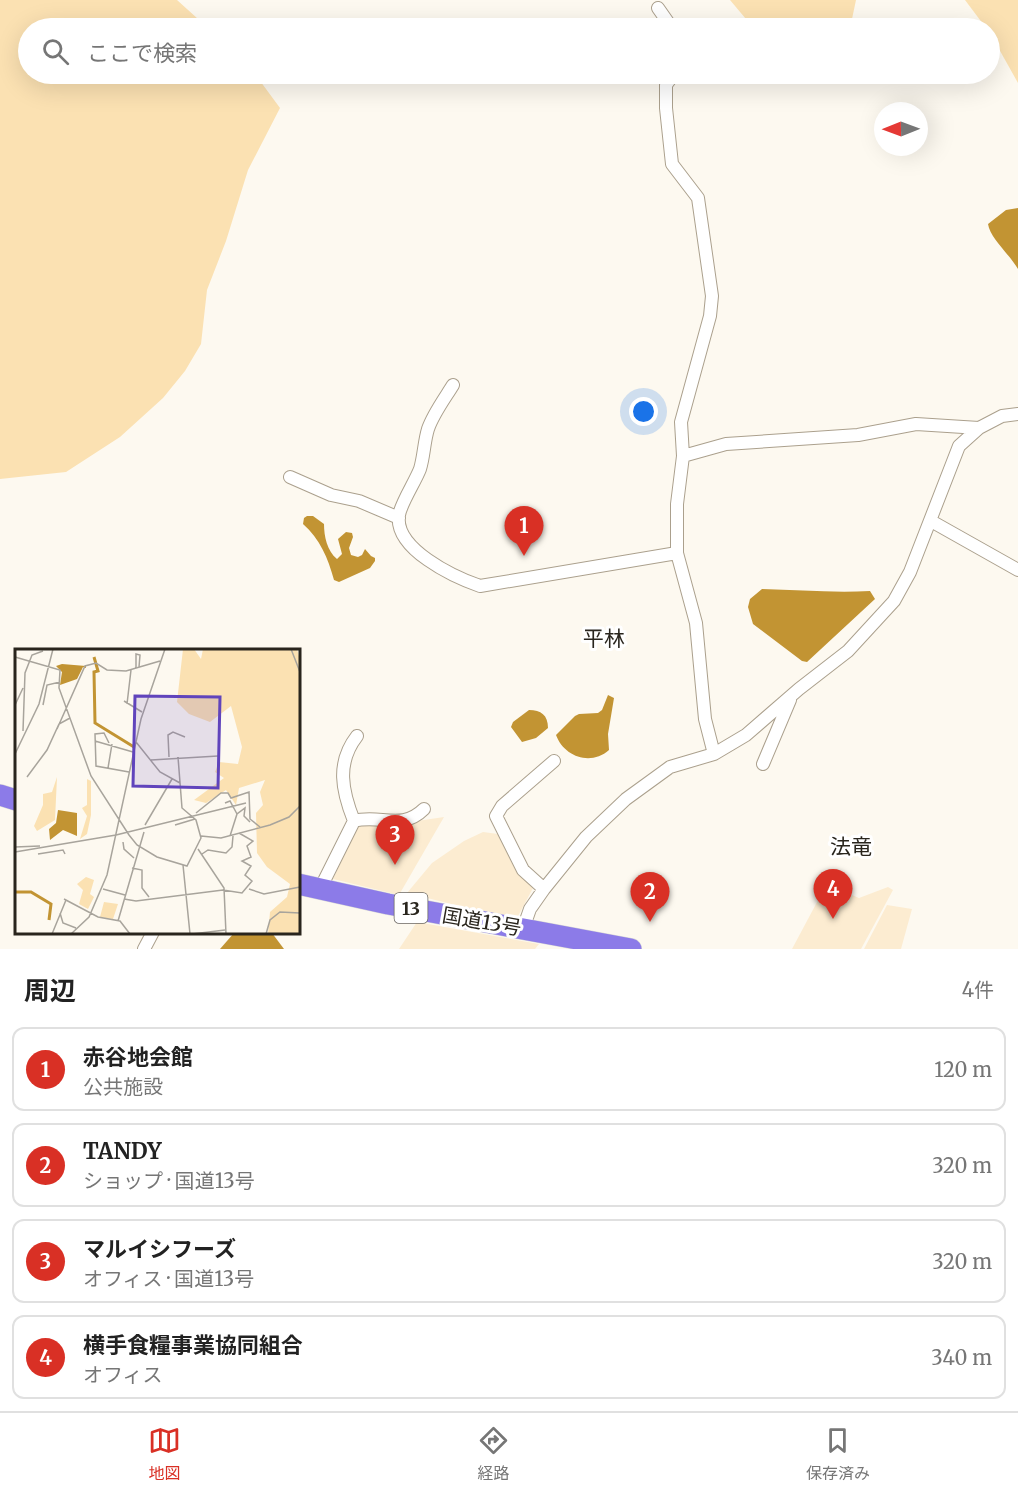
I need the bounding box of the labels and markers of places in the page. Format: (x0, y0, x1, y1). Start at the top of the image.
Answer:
pin: 1 (504, 506, 544, 556)
pin: 3 (376, 816, 414, 865)
pin: 4 (814, 870, 852, 919)
pin: 2 (630, 872, 670, 922)

